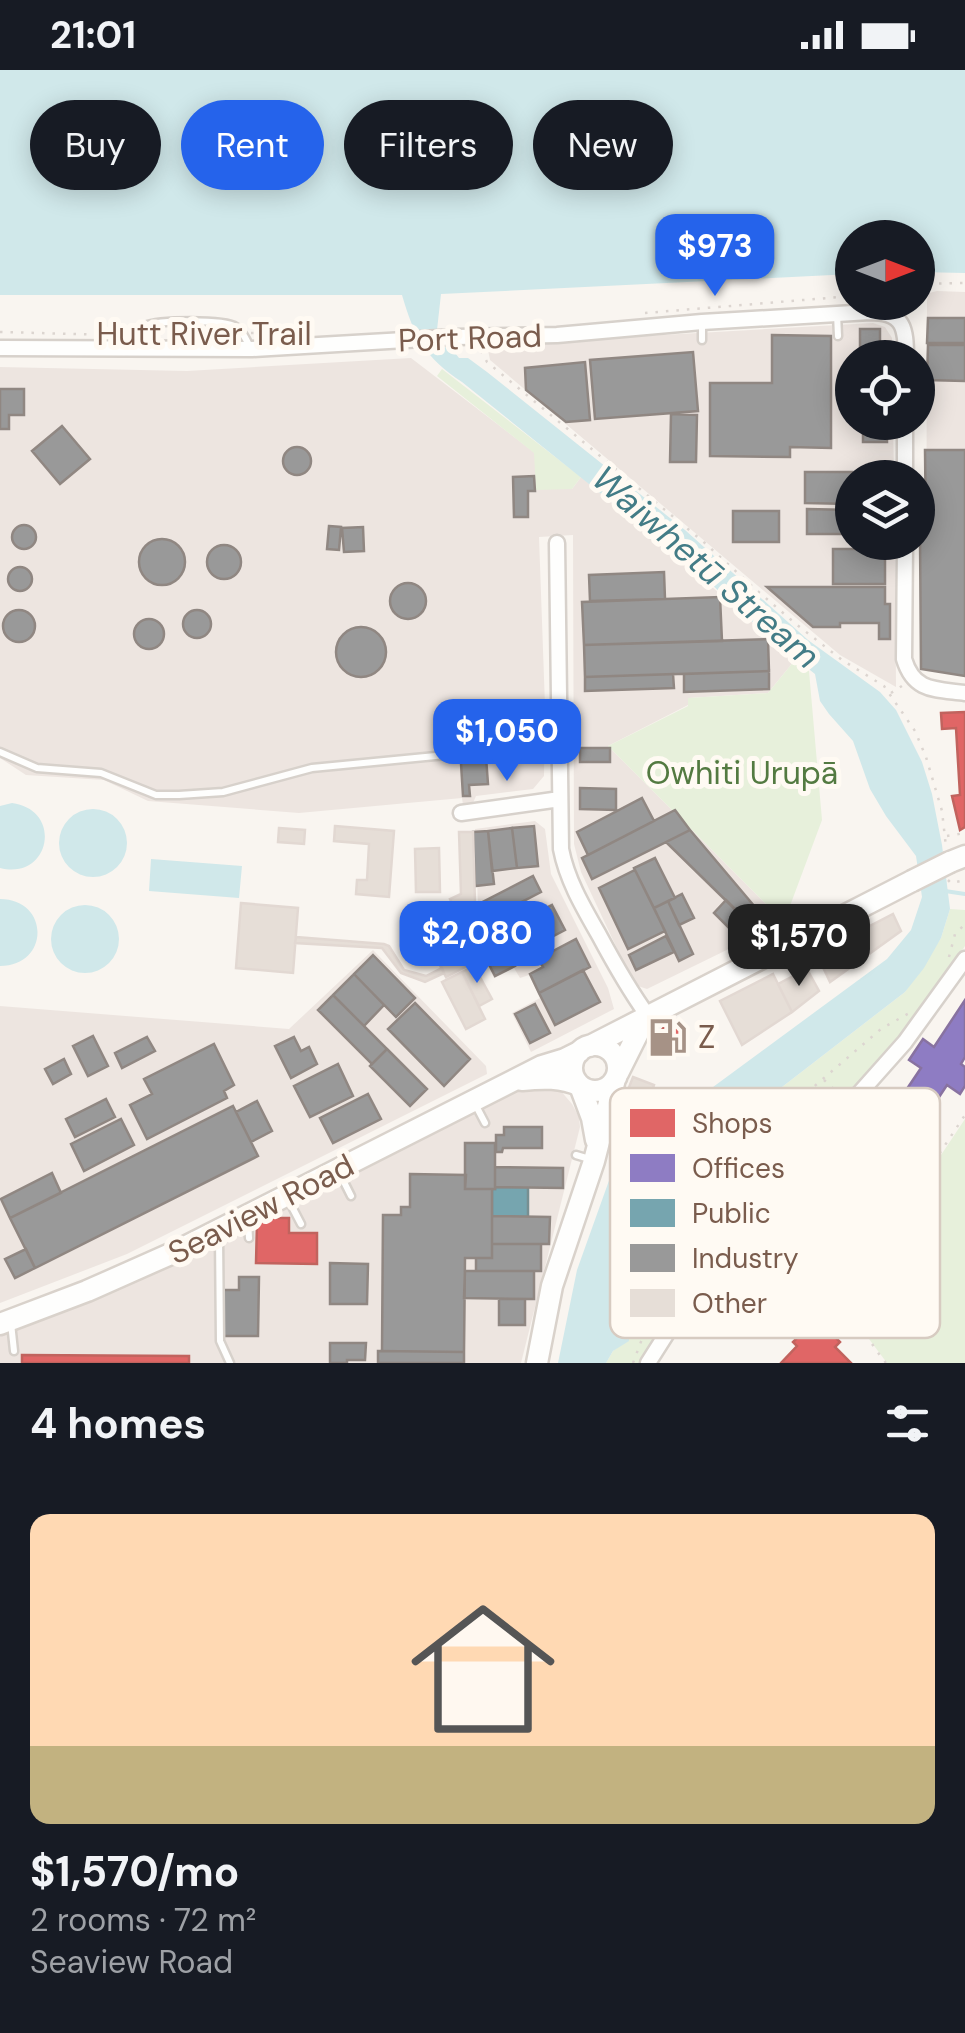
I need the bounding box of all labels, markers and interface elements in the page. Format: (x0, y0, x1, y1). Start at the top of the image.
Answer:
text: 21:01 (50, 10, 136, 60)
chip: Buy (30, 100, 161, 190)
chip: Rent (181, 100, 324, 190)
chip: Filters (344, 100, 513, 190)
chip: New (533, 100, 673, 190)
pin: $973 (656, 214, 774, 299)
north arrow (835, 220, 935, 320)
map controls (835, 220, 935, 560)
text: $973 (677, 225, 753, 267)
street label: Hutt River Trail (96, 313, 312, 355)
street label: Port Road (397, 314, 543, 362)
button: locate (835, 340, 935, 440)
water label: Waiwhetū Stream (582, 455, 830, 679)
button: layers (835, 460, 935, 560)
pin: $1,050 (426, 699, 588, 784)
text: $1,050 (455, 710, 559, 752)
park label: Owhiti Urupā (646, 752, 838, 794)
pin: $2,080 (396, 901, 558, 986)
pin: $1,570 (718, 904, 880, 989)
text: $2,080 (422, 912, 532, 954)
text: $1,570 (750, 915, 848, 957)
fuel station icon: Z (647, 1016, 689, 1058)
place label: Z (698, 1016, 715, 1058)
legend (610, 1088, 940, 1338)
text: Shops (692, 1105, 773, 1142)
street label: Seaview Road (161, 1144, 361, 1274)
text: Offices (692, 1150, 785, 1187)
text: Public (692, 1195, 771, 1232)
text: Industry (692, 1240, 799, 1277)
text: Other (692, 1285, 767, 1322)
text: 4 homes (30, 1396, 206, 1451)
icon: filters (880, 1396, 935, 1451)
icon: home (393, 1579, 573, 1759)
text: $1,570/mo (30, 1844, 239, 1899)
text: 2 rooms · 72 m² (30, 1899, 256, 1941)
text: Seaview Road (30, 1941, 233, 1983)

